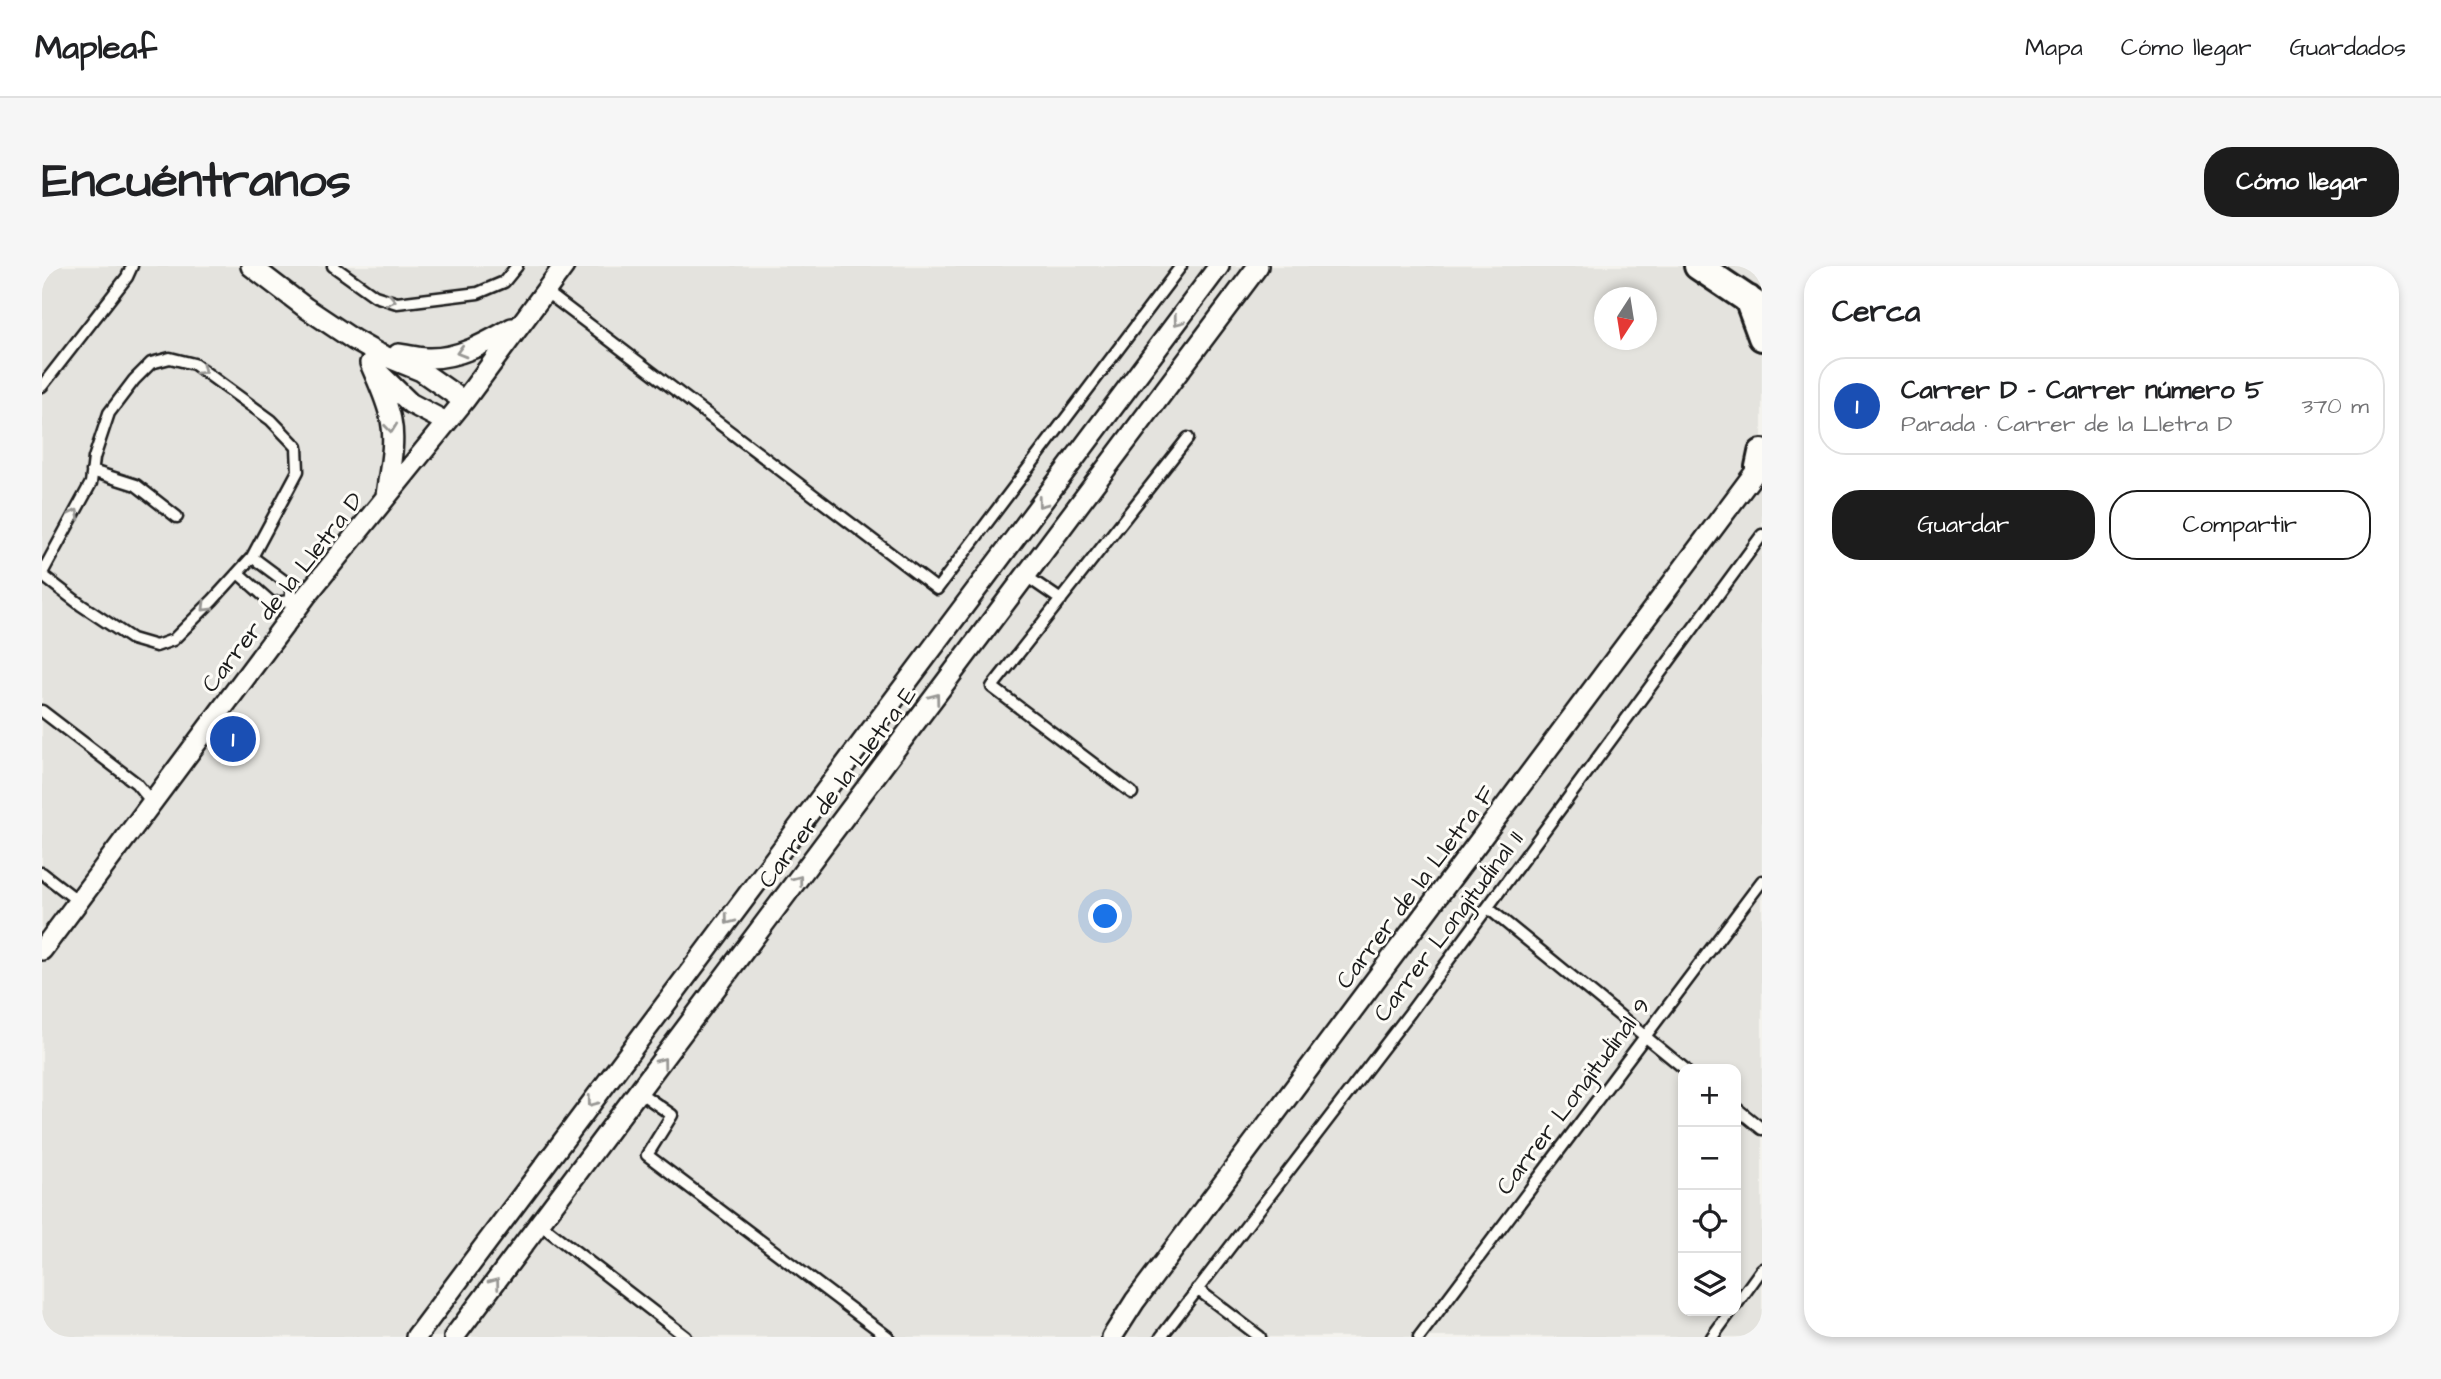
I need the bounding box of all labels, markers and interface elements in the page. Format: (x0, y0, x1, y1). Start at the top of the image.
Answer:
text: Mapleaf (35, 25, 157, 71)
text: Mapa (2025, 31, 2083, 65)
text: Cómo llegar (2121, 31, 2251, 65)
text: Guardados (2289, 31, 2406, 65)
button: Cómo llegar (2204, 147, 2399, 217)
text: Encuéntranos (42, 148, 351, 216)
north arrow (1594, 287, 1657, 350)
text: Cerca (1832, 291, 1920, 333)
one-way arrow (384, 292, 396, 307)
one-way arrow (1174, 313, 1187, 325)
one-way arrow (455, 344, 467, 359)
one-way arrow (194, 362, 207, 375)
text: Carrer D - Carrer número 5 (1901, 372, 2263, 408)
text: 1 (1856, 390, 1858, 422)
text: 370 m (2302, 390, 2369, 422)
text: Parada · Carrer de la Lletra D (1901, 408, 2232, 440)
one-way arrow (383, 422, 398, 433)
street label: Carrer de la Lletra D (194, 485, 372, 700)
button: Guardar (1832, 490, 2095, 560)
button: Compartir (2109, 490, 2371, 560)
one-way arrow (1037, 495, 1050, 507)
one-way arrow (67, 509, 81, 521)
one-way arrow (201, 599, 214, 612)
street label: Carrer de la Lletra E (751, 680, 925, 895)
one-way arrow (926, 693, 939, 706)
pin: 1 (210, 713, 256, 765)
street label: Carrer de la Lletra F (1328, 779, 1504, 996)
street label: Carrer Longitudinal 11 (1366, 824, 1533, 1030)
one-way arrow (790, 875, 803, 887)
your location (1088, 899, 1122, 933)
one-way arrow (724, 912, 737, 925)
street label: Carrer Longitudinal 9 (1488, 991, 1660, 1203)
one-way arrow (653, 1057, 666, 1069)
map controls (1678, 1064, 1741, 1316)
button: + (1678, 1064, 1741, 1127)
one-way arrow (588, 1094, 601, 1107)
button: − (1678, 1127, 1741, 1190)
button: locate (1678, 1190, 1741, 1253)
button: layers (1678, 1253, 1741, 1316)
one-way arrow (487, 1278, 500, 1290)

